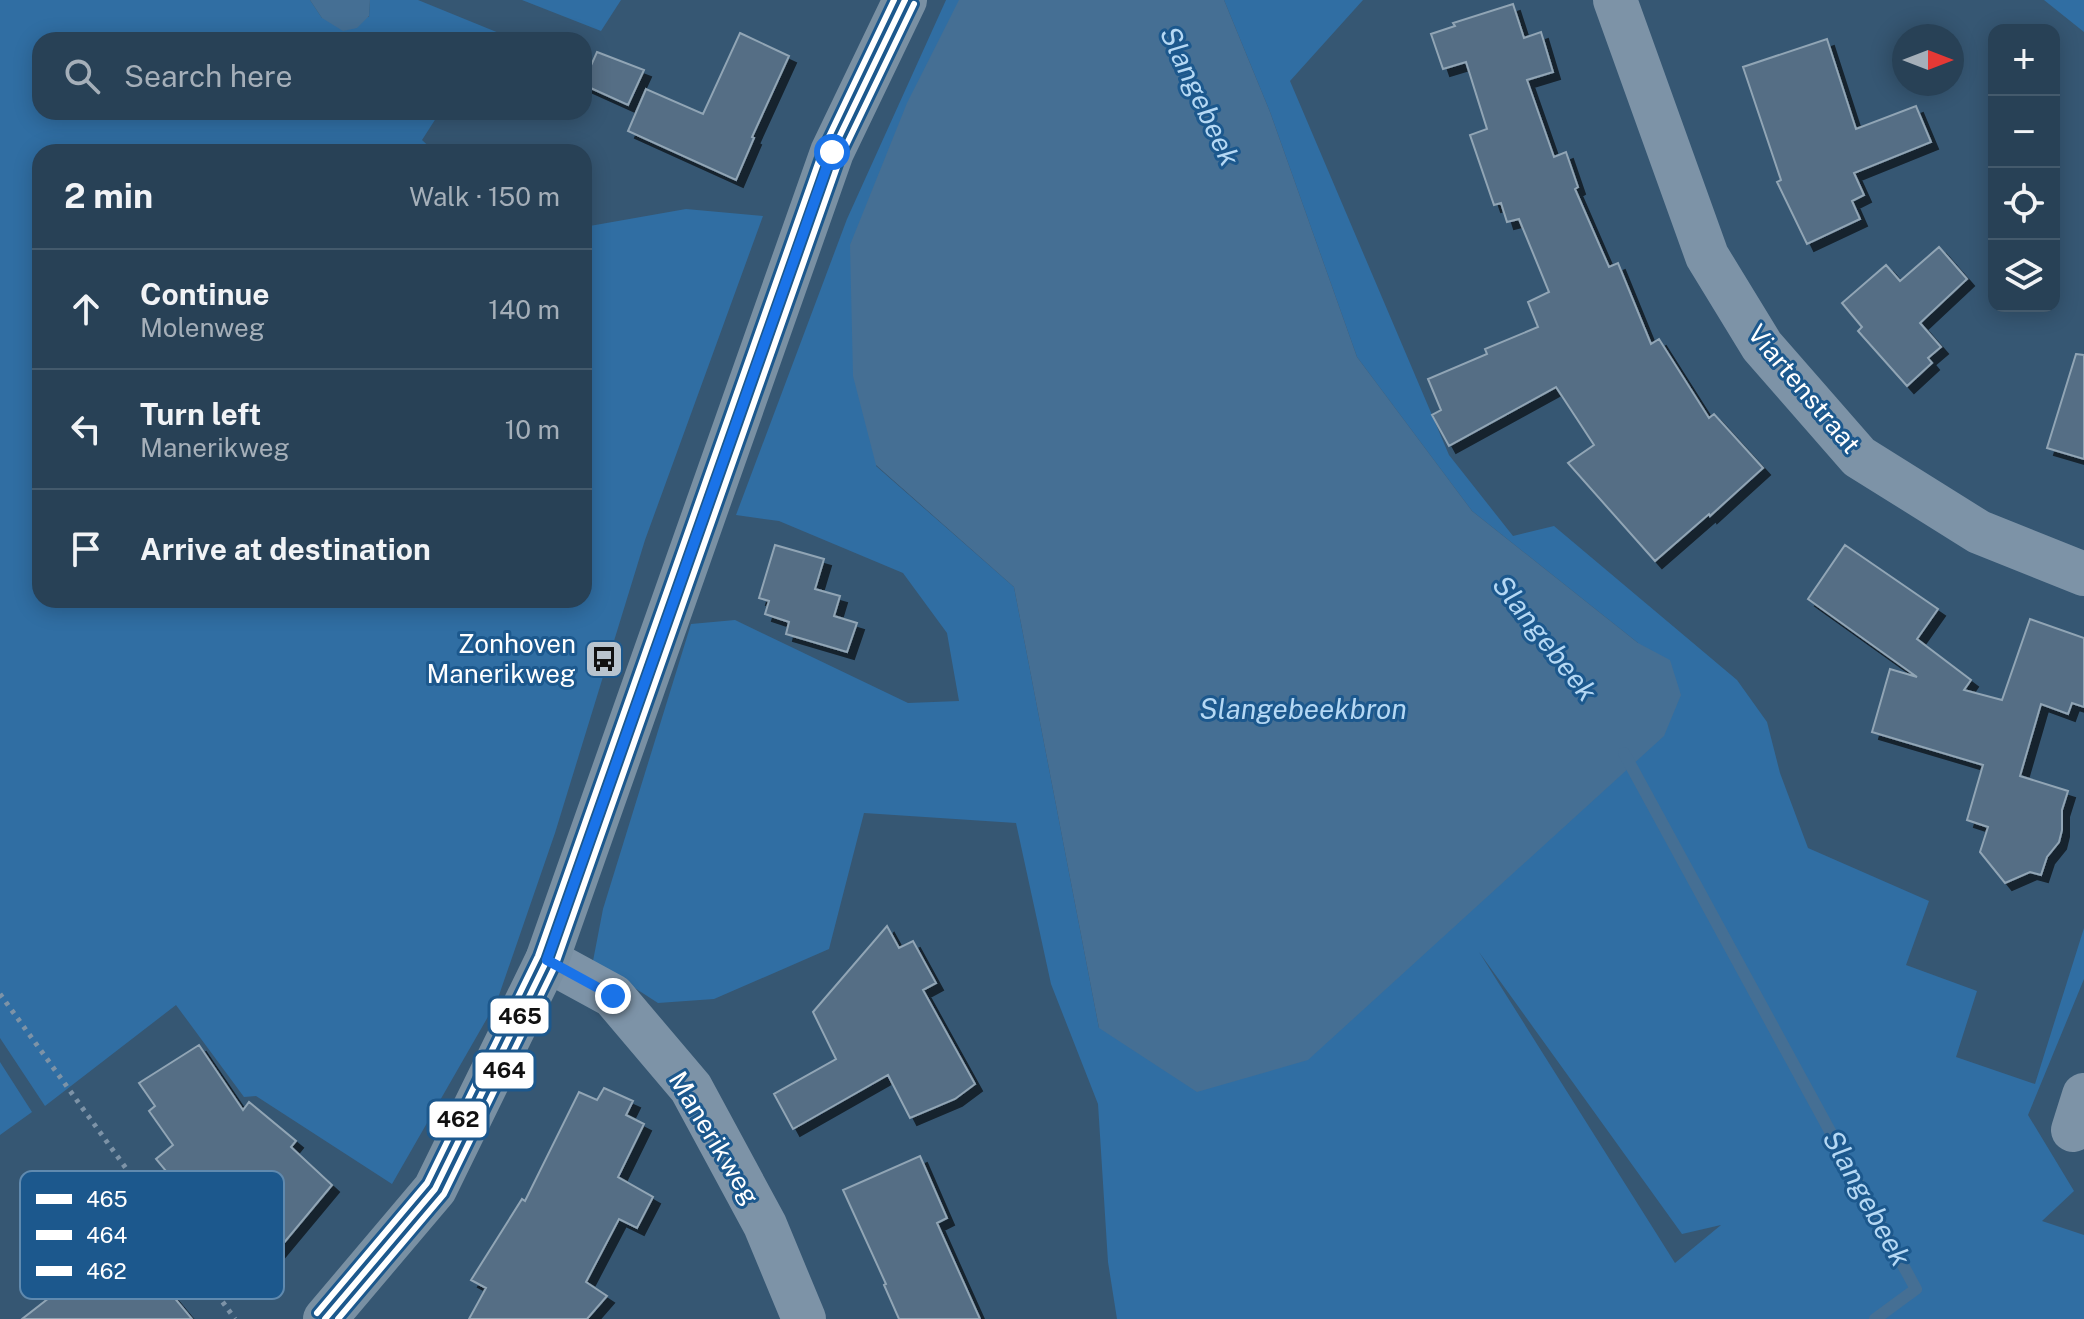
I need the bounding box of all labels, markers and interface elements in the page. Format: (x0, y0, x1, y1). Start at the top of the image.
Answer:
water label: Slangebeek (1154, 21, 1247, 171)
north arrow (1892, 24, 1964, 96)
map controls (1988, 24, 2060, 312)
button: + (1988, 24, 2060, 96)
search box (32, 32, 592, 120)
icon: search (60, 54, 104, 98)
text: Search here (124, 58, 292, 94)
button: − (1988, 96, 2060, 168)
route start (814, 134, 850, 170)
button: locate (1988, 168, 2060, 240)
text: 2 min (64, 176, 153, 216)
text: Walk · 150 m (409, 181, 560, 212)
button: layers (1988, 240, 2060, 312)
text: Continue (140, 276, 270, 312)
icon: ahead (64, 287, 108, 331)
text: 140 m (488, 294, 560, 325)
text: Molenweg (140, 312, 265, 343)
street label: Viartenstraat (1742, 318, 1867, 459)
text: Turn left (140, 396, 261, 432)
icon: left (64, 407, 108, 451)
text: 10 m (505, 414, 560, 445)
text: Manerikweg (140, 432, 290, 463)
icon: arrive (64, 527, 108, 571)
text: Arrive at destination (140, 531, 431, 567)
water label: Slangebeek (1486, 568, 1605, 707)
place label: Zonhoven Manerikweg (426, 628, 576, 689)
bus stop icon: Zonhoven Manerikweg (583, 638, 625, 680)
water label: Slangebeekbron (1199, 692, 1407, 725)
route end (595, 978, 631, 1014)
line badge: 465 (489, 997, 550, 1035)
text: 465 (498, 1003, 542, 1029)
line badge: 464 (474, 1051, 535, 1090)
text: 464 (482, 1057, 526, 1083)
street label: Manerikweg (663, 1066, 766, 1210)
line badge: 462 (428, 1100, 488, 1139)
text: 462 (437, 1106, 479, 1132)
water label: Slangebeek (1817, 1124, 1918, 1271)
legend (20, 1171, 284, 1299)
text: 465 (86, 1186, 128, 1212)
text: 464 (86, 1222, 127, 1248)
text: 462 (86, 1258, 127, 1284)

